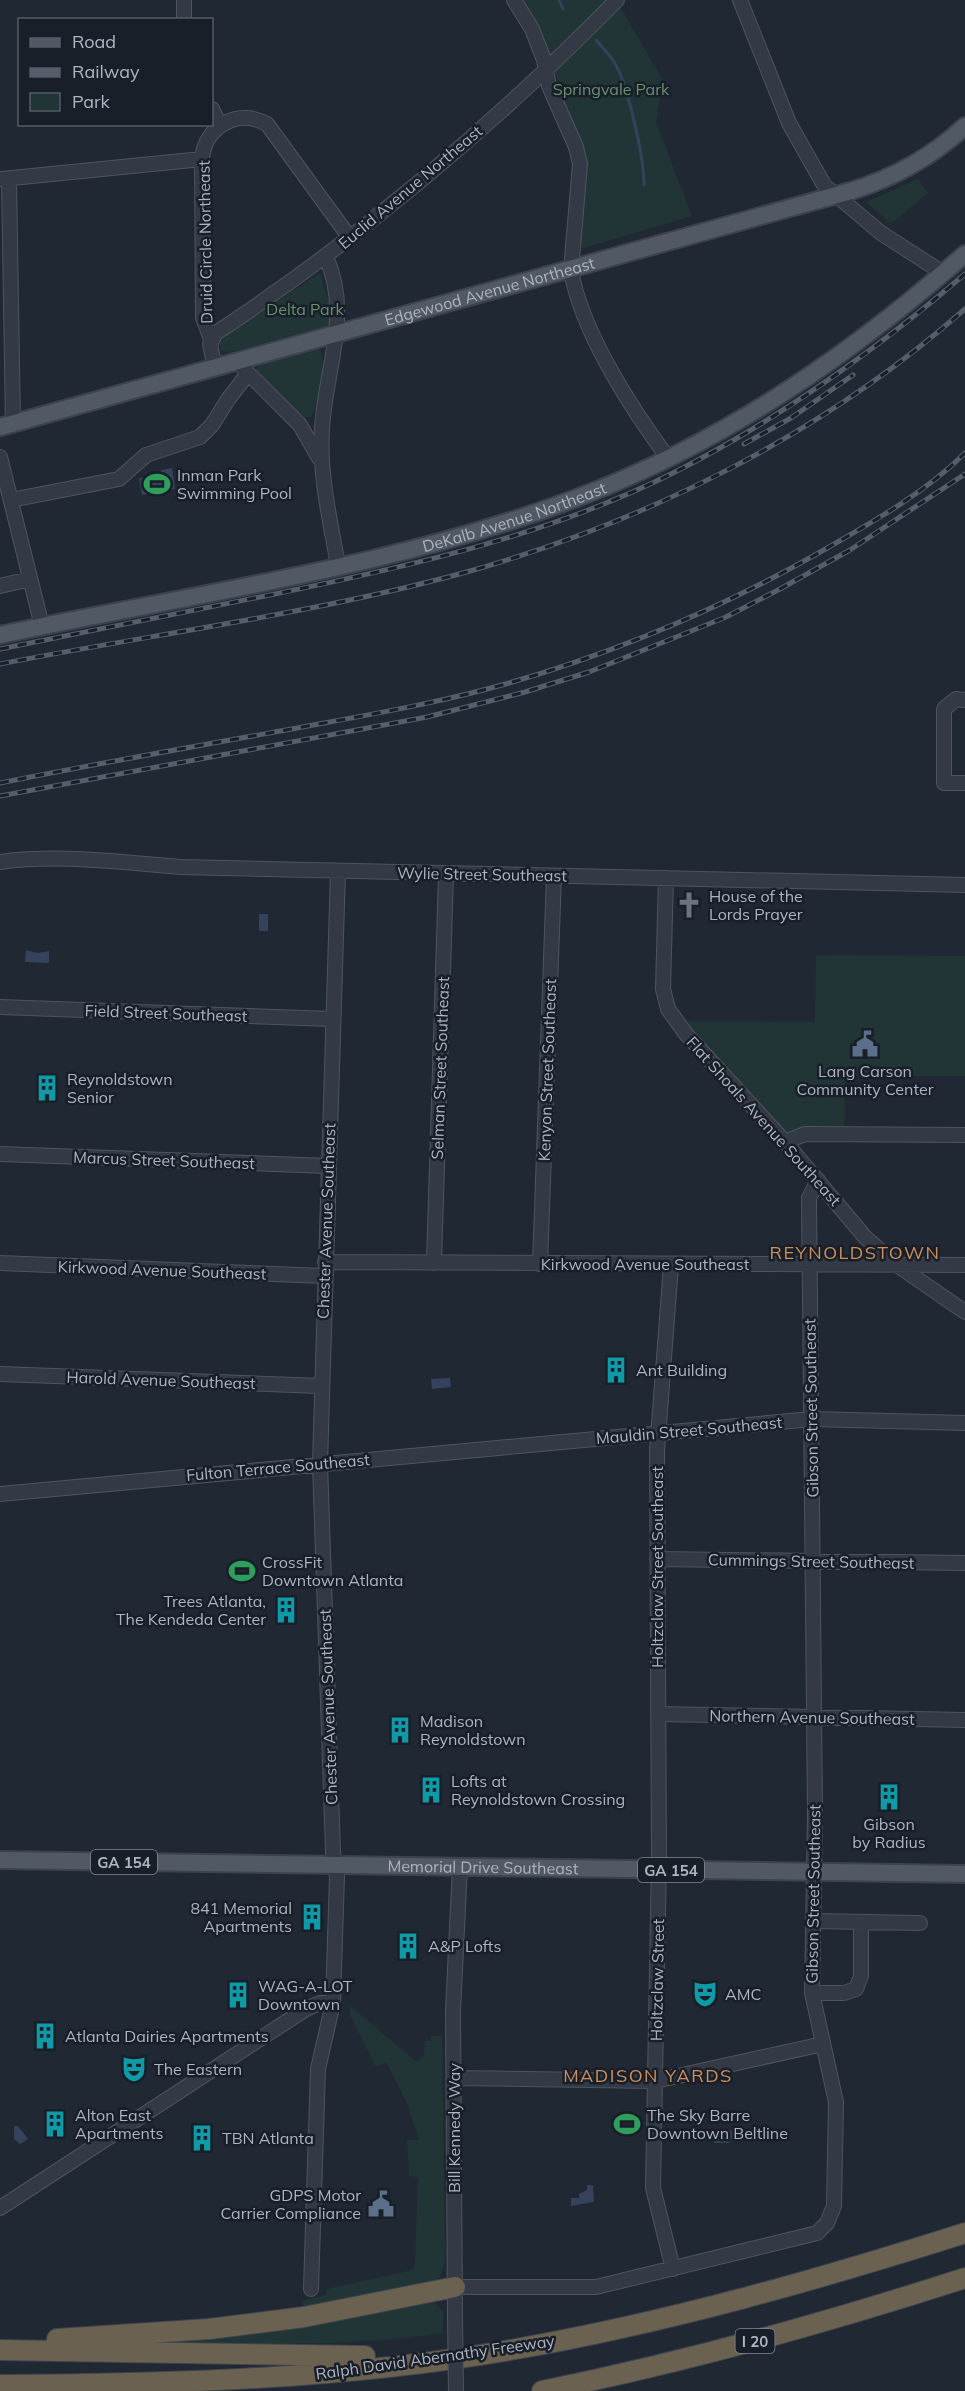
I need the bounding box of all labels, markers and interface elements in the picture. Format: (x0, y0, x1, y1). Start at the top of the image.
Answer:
legend (18, 18, 213, 126)
text: Road (72, 30, 116, 53)
text: Railway (72, 60, 140, 83)
park label: Springvale Park (553, 79, 670, 99)
text: Park (72, 90, 111, 113)
street label: Euclid Avenue Northeast (334, 121, 486, 253)
street label: Druid Circle Northeast (194, 160, 216, 324)
street label: Edgewood Avenue Northeast (382, 252, 597, 330)
park label: Delta Park (266, 299, 345, 319)
place label: Inman Park Swimming Pool (177, 465, 292, 503)
sports icon: Inman Park Swimming Pool (142, 469, 172, 499)
street label: DeKalb Avenue Northeast (420, 477, 609, 556)
street label: Wylie Street Southeast (397, 863, 567, 885)
place label: House of the Lords Prayer (709, 886, 803, 924)
church icon: House of the Lords Prayer (674, 890, 704, 920)
street label: Selman Street Southeast (427, 976, 453, 1160)
street label: Kenyon Street Southeast (534, 978, 560, 1162)
street label: Field Street Southeast (84, 1000, 248, 1026)
public building icon: Lang Carson Community Center (850, 1029, 880, 1059)
street label: Flat Shoals Avenue Southeast (683, 1032, 846, 1210)
place label: Lang Carson Community Center (797, 1061, 934, 1099)
place label: Reynoldstown Senior (67, 1069, 173, 1107)
building icon: Reynoldstown Senior (32, 1073, 62, 1103)
street label: Chester Avenue Southeast (313, 1122, 339, 1319)
street label: Marcus Street Southeast (73, 1147, 256, 1173)
district label: REYNOLDSTOWN (770, 1241, 940, 1264)
street label: Kirkwood Avenue Southeast (541, 1254, 750, 1274)
street label: Kirkwood Avenue Southeast (57, 1256, 267, 1284)
street label: Gibson Street Southeast (799, 1318, 823, 1498)
building icon: Ant Building (601, 1355, 631, 1385)
place label: Ant Building (636, 1360, 727, 1380)
street label: Harold Avenue Southeast (66, 1367, 256, 1393)
street label: Mauldin Street Southeast (595, 1412, 783, 1448)
street label: Fulton Terrace Southeast (185, 1449, 371, 1485)
street label: Holtzclaw Street Southeast (647, 1466, 667, 1668)
street label: Cummings Street Southeast (708, 1549, 915, 1573)
place label: CrossFit Downtown Atlanta (262, 1552, 403, 1590)
sports icon: CrossFit Downtown Atlanta (227, 1556, 257, 1586)
place label: Trees Atlanta, The Kendeda Center (116, 1591, 266, 1629)
building icon: Trees Atlanta, The Kendeda Center (271, 1595, 301, 1625)
street label: Chester Avenue Southeast (315, 1608, 341, 1805)
street label: Northern Avenue Southeast (709, 1705, 915, 1729)
place label: Madison Reynoldstown (420, 1711, 526, 1749)
building icon: Madison Reynoldstown (385, 1715, 415, 1745)
place label: Lofts at Reynoldstown Crossing (451, 1771, 625, 1809)
building icon: Lofts at Reynoldstown Crossing (416, 1775, 446, 1805)
building icon: Gibson by Radius (874, 1782, 904, 1812)
street label: Gibson Street Southeast (801, 1804, 825, 1984)
place label: Gibson by Radius (852, 1814, 926, 1852)
road number: GA 154 (91, 1850, 157, 1874)
street label: Memorial Drive Southeast (387, 1856, 579, 1878)
road number: GA 154 (638, 1858, 704, 1882)
place label: 841 Memorial Apartments (190, 1898, 292, 1936)
building icon: 841 Memorial Apartments (297, 1902, 327, 1932)
street label: Holtzclaw Street (646, 1918, 668, 2041)
building icon: A&P Lofts (393, 1931, 423, 1961)
place label: A&P Lofts (428, 1936, 501, 1956)
place label: WAG-A-LOT Downtown (258, 1976, 353, 2014)
theatre icon: AMC (690, 1979, 720, 2009)
building icon: WAG-A-LOT Downtown (223, 1980, 253, 2010)
place label: AMC (725, 1984, 761, 2004)
building icon: Atlanta Dairies Apartments (30, 2021, 60, 2051)
place label: Atlanta Dairies Apartments (65, 2026, 269, 2046)
theatre icon: The Eastern (119, 2054, 149, 2084)
place label: The Eastern (154, 2059, 242, 2079)
street label: Bill Kennedy Way (444, 2063, 464, 2193)
district label: MADISON YARDS (563, 2064, 733, 2087)
place label: Alton East Apartments (75, 2105, 164, 2143)
place label: The Sky Barre Downtown Beltline (647, 2105, 788, 2143)
building icon: Alton East Apartments (40, 2109, 70, 2139)
sports icon: The Sky Barre Downtown Beltline (612, 2109, 642, 2139)
building icon: TBN Atlanta (187, 2123, 217, 2153)
place label: TBN Atlanta (222, 2128, 314, 2148)
place label: GDPS Motor Carrier Compliance (220, 2185, 361, 2223)
public building icon: GDPS Motor Carrier Compliance (366, 2189, 396, 2219)
road number: I 20 (736, 2329, 774, 2353)
street label: Ralph David Abernathy Freeway (314, 2330, 556, 2384)

